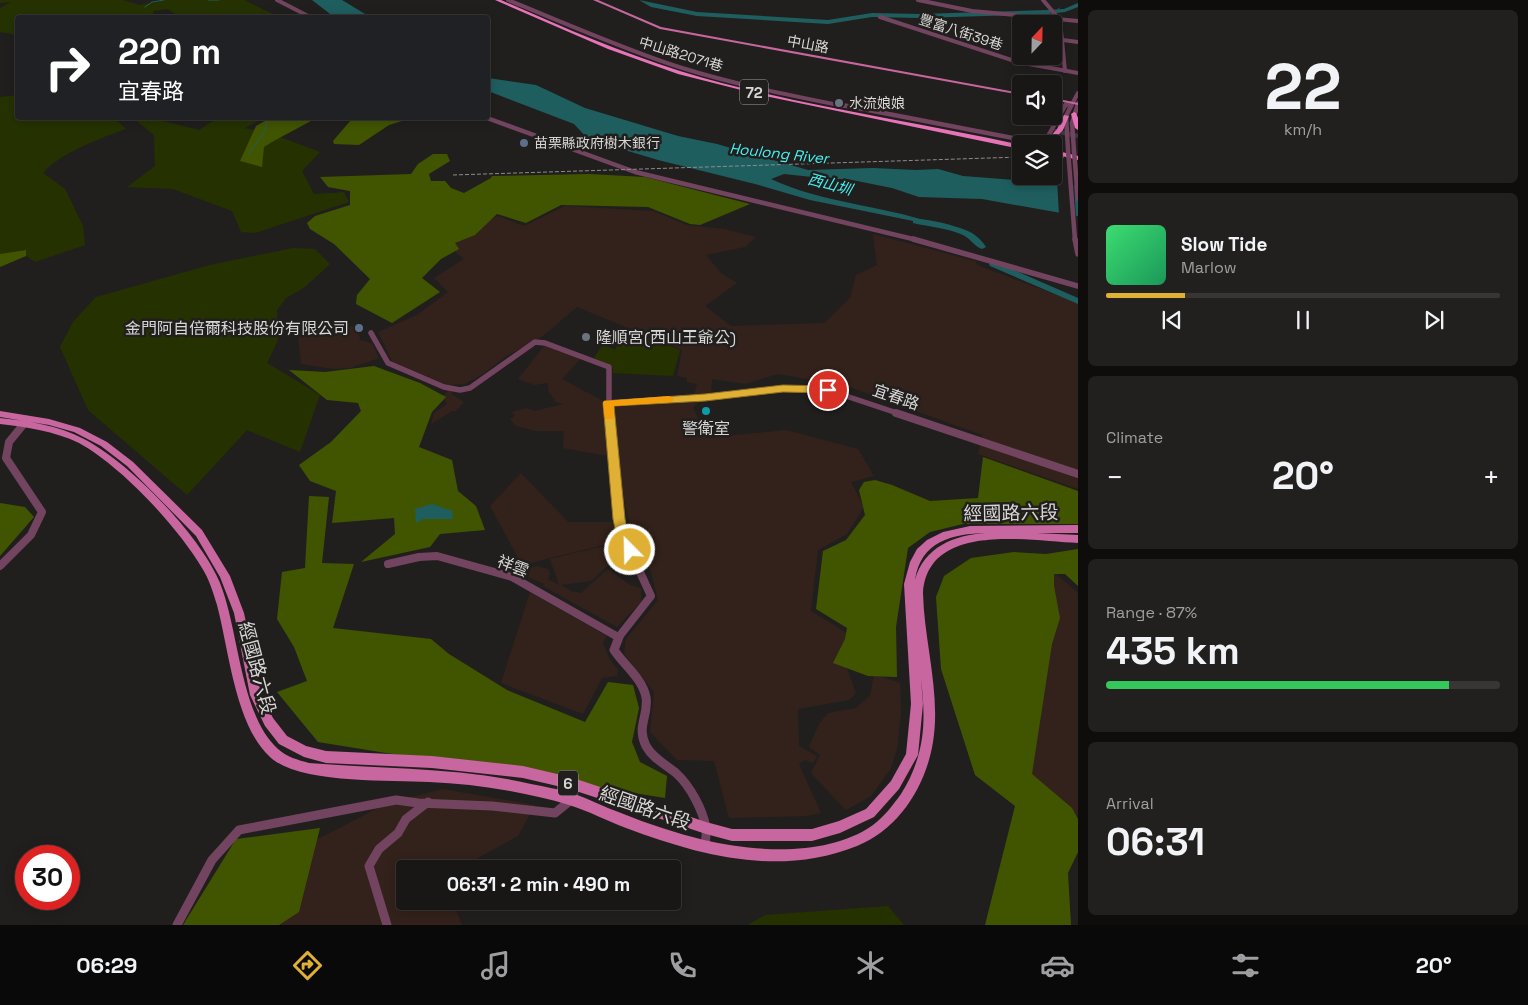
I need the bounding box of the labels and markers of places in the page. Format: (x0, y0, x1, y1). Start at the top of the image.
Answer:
place label: 水流娘娘 (849, 94, 905, 112)
marker: 水流娘娘 (833, 97, 845, 109)
place label: 苗栗縣政府樹木銀行 (534, 134, 660, 152)
marker: 苗栗縣政府樹木銀行 (518, 137, 530, 149)
place label: 金門阿自倍爾科技股份有限公司 (125, 318, 349, 339)
marker: 金門阿自倍爾科技股份有限公司 (353, 322, 365, 334)
place label: 隆順宮(西山王爺公) (596, 327, 736, 348)
marker: 隆順宮(西山王爺公) (580, 331, 592, 343)
pin (807, 369, 849, 411)
marker: 警衛室 (700, 405, 712, 417)
place label: 警衛室 (682, 418, 730, 439)

